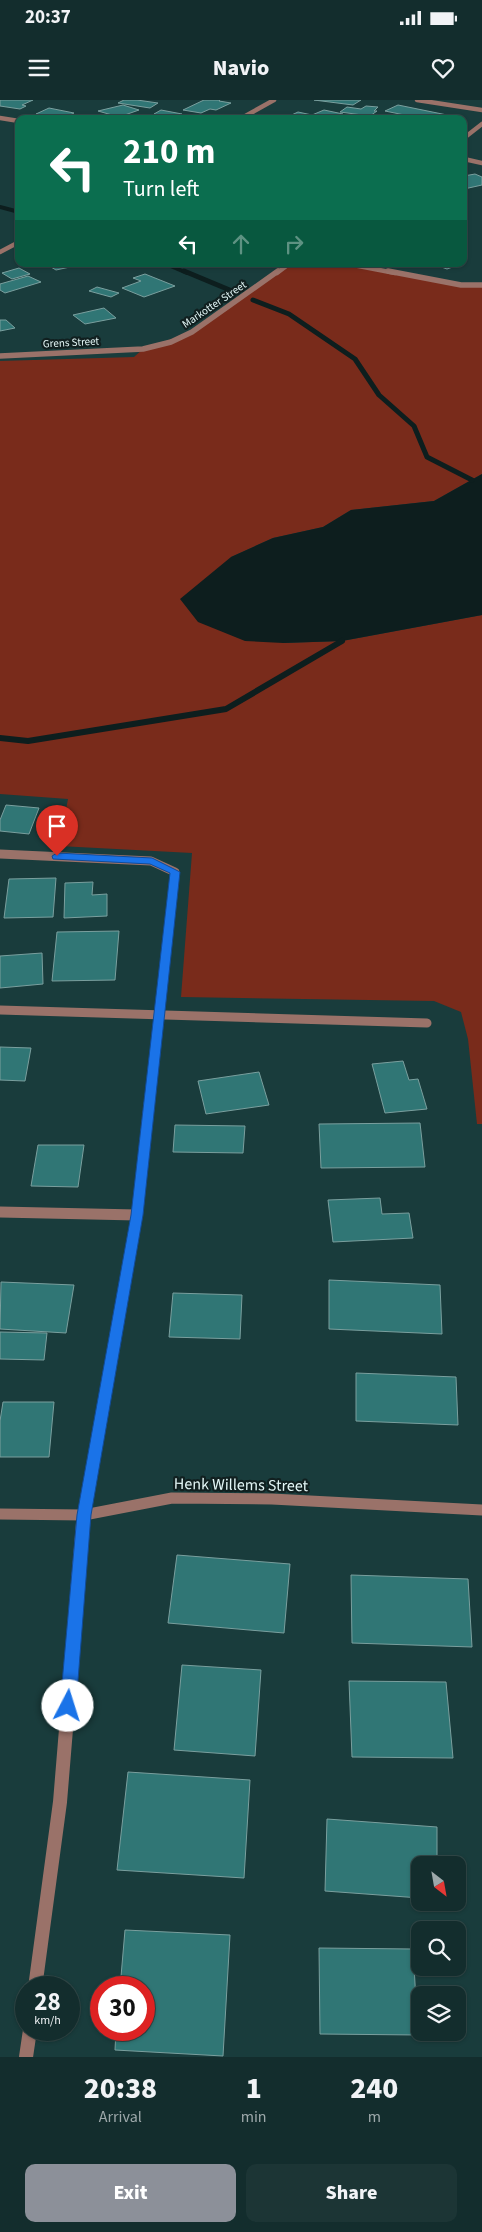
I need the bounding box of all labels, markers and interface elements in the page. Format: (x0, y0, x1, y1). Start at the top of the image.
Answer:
text: 20:37 (25, 4, 71, 31)
text: Navio (213, 52, 269, 84)
icon: menu (25, 54, 53, 82)
icon: heart (429, 54, 457, 82)
text: 210 m (123, 127, 215, 177)
icon: left (40, 135, 105, 200)
text: Turn left (123, 173, 199, 205)
icon: left (174, 230, 202, 258)
icon: ahead (227, 230, 255, 258)
icon: right (280, 230, 308, 258)
street label: Markotter Street (179, 277, 250, 331)
street label: Grens Street (43, 334, 100, 351)
pin (36, 805, 78, 856)
icon: arrive (43, 812, 71, 840)
street label: Henk Willems Street (174, 1473, 309, 1497)
position arrow (41, 1679, 93, 1731)
north arrow (411, 1856, 466, 1911)
map controls (411, 1856, 466, 2041)
button: search (411, 1921, 466, 1976)
speed limit sign: 30 (90, 1976, 155, 2041)
text: 28 (34, 1984, 61, 2020)
button: layers (411, 1986, 466, 2041)
text: km/h (34, 2012, 61, 2029)
text: 20:38 (84, 2067, 157, 2110)
text: 1 (246, 2067, 262, 2110)
text: 240 (350, 2067, 398, 2110)
text: Arrival (99, 2106, 142, 2128)
text: min (241, 2106, 267, 2128)
text: m (368, 2106, 381, 2128)
button: Exit (25, 2164, 236, 2222)
button: Share (246, 2164, 457, 2222)

